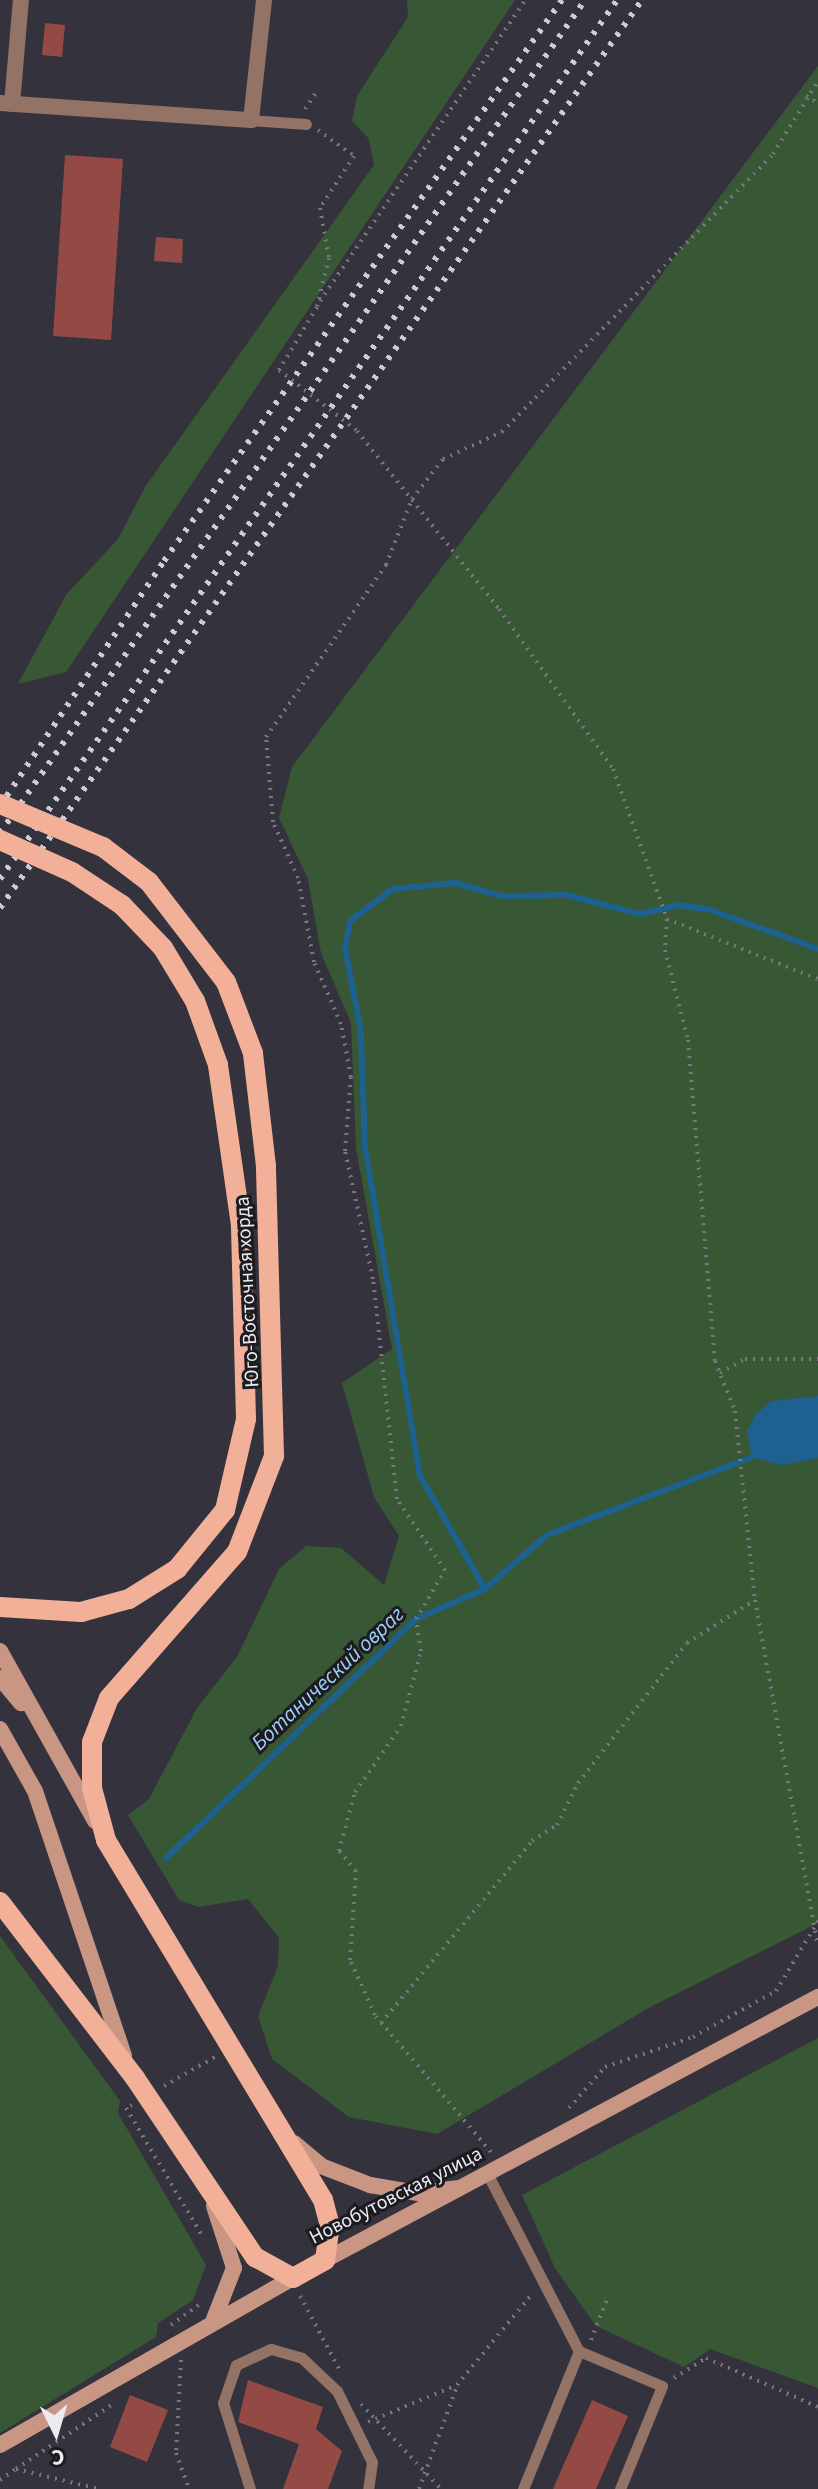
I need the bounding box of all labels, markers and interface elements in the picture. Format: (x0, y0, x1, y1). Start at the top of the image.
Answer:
street label: Юго-Восточная хорда (231, 1196, 265, 1388)
water label: Ботанический овраг (246, 1602, 410, 1756)
street label: Новобутовская улица (306, 2142, 486, 2250)
north arrow (16, 2393, 96, 2473)
text: С (50, 2440, 66, 2473)

